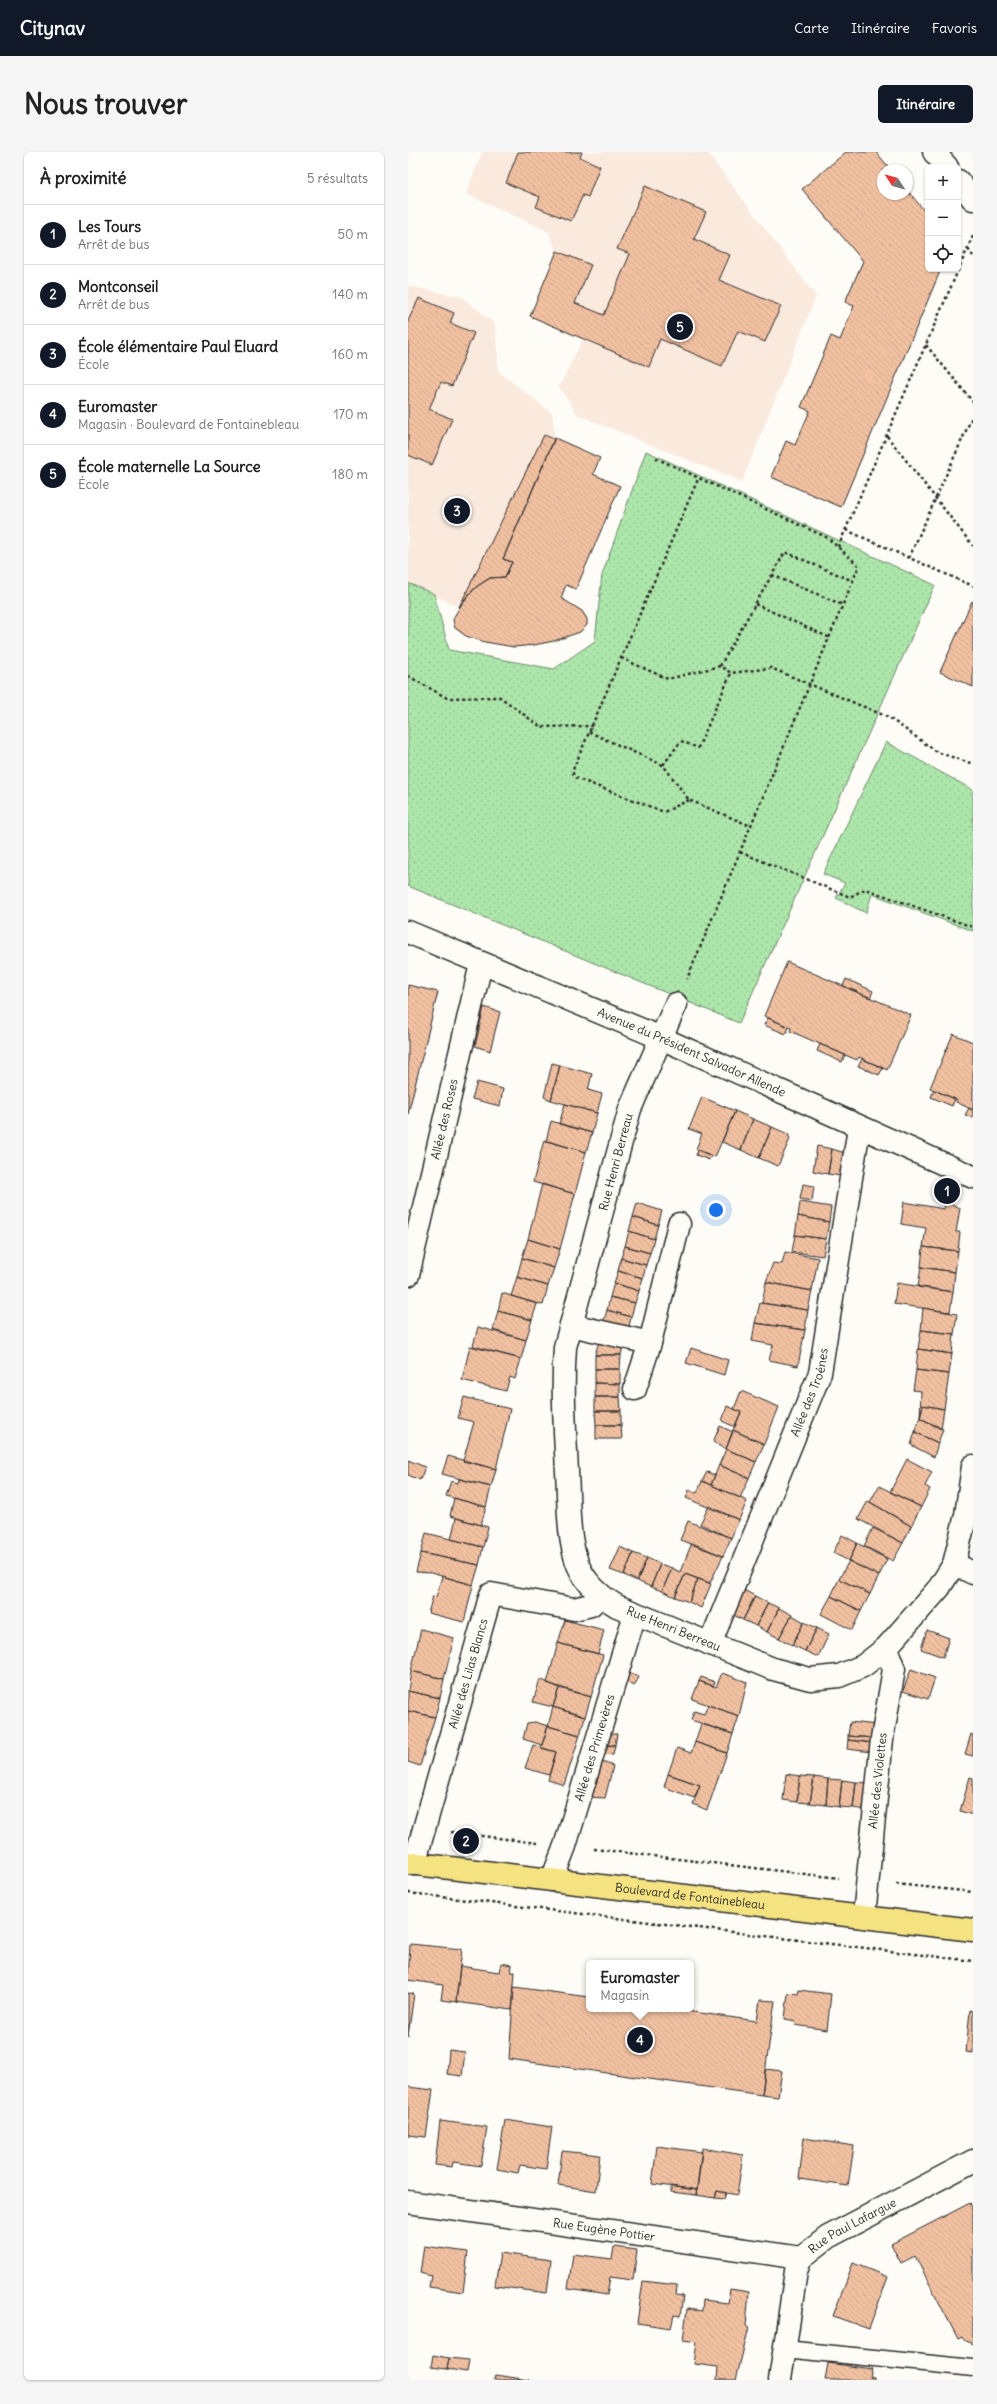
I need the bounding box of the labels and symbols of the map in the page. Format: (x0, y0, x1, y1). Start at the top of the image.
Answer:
north arrow (877, 164, 913, 200)
pin: 5 (667, 312, 693, 342)
pin: 3 (444, 496, 470, 526)
street label: Avenue du Président Salvador Allende (595, 1004, 788, 1100)
street label: Allée des Roses (427, 1077, 461, 1161)
street label: Rue Henri Berreau (595, 1112, 636, 1212)
pin: 1 (934, 1176, 960, 1206)
your location (706, 1200, 726, 1220)
street label: Allée des Troénes (787, 1347, 831, 1439)
street label: Rue Henri Berreau (624, 1603, 723, 1654)
street label: Allée des Lilas Blancs (445, 1617, 491, 1730)
street label: Allée des Primevères (571, 1692, 617, 1803)
street label: Allée des Violettes (865, 1731, 890, 1830)
pin: 2 (453, 1826, 479, 1856)
street label: Boulevard de Fontainebleau (614, 1880, 766, 1912)
pin: 4 (627, 2025, 653, 2055)
street label: Rue Paul Lafargue (805, 2195, 899, 2257)
street label: Rue Eugène Pottier (552, 2215, 656, 2244)

